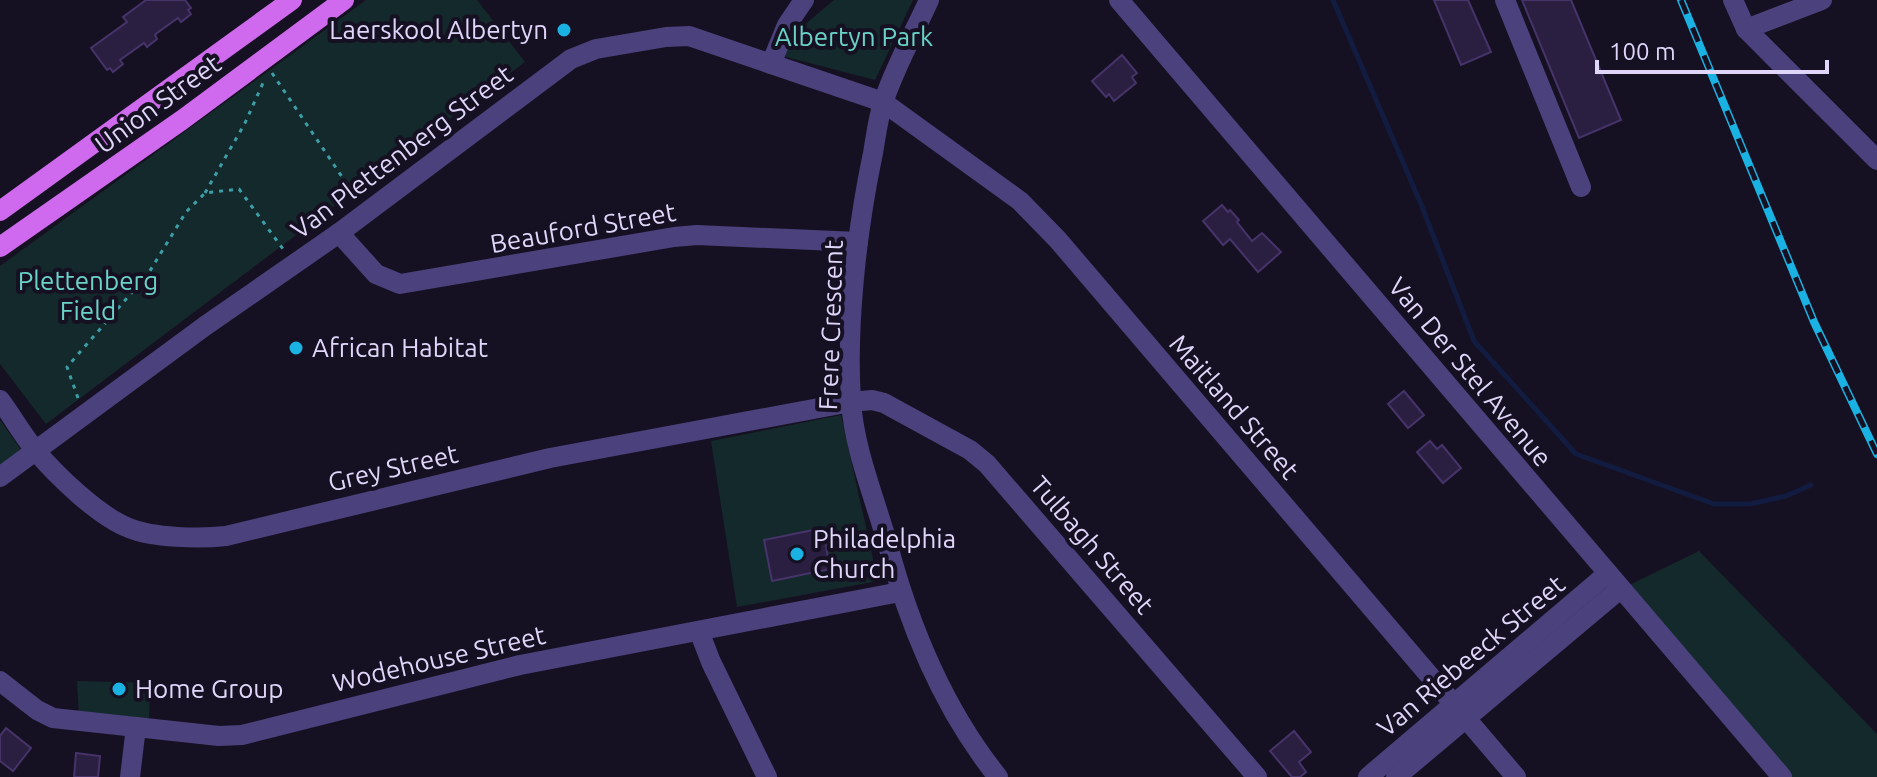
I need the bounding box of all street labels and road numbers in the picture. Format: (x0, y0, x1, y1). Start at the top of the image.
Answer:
street label: Union Street (90, 49, 226, 159)
street label: Van Plettenberg Street (285, 59, 518, 244)
street label: Beauford Street (488, 197, 678, 258)
street label: Frere Crescent (813, 239, 848, 411)
street label: Van Der Stel Avenue (1383, 271, 1558, 472)
street label: Maitland Street (1164, 329, 1305, 485)
street label: Grey Street (325, 438, 461, 497)
street label: Tulbagh Street (1025, 470, 1160, 619)
street label: Van Riebeeck Street (1371, 569, 1570, 742)
street label: Wodehouse Street (330, 620, 548, 697)

